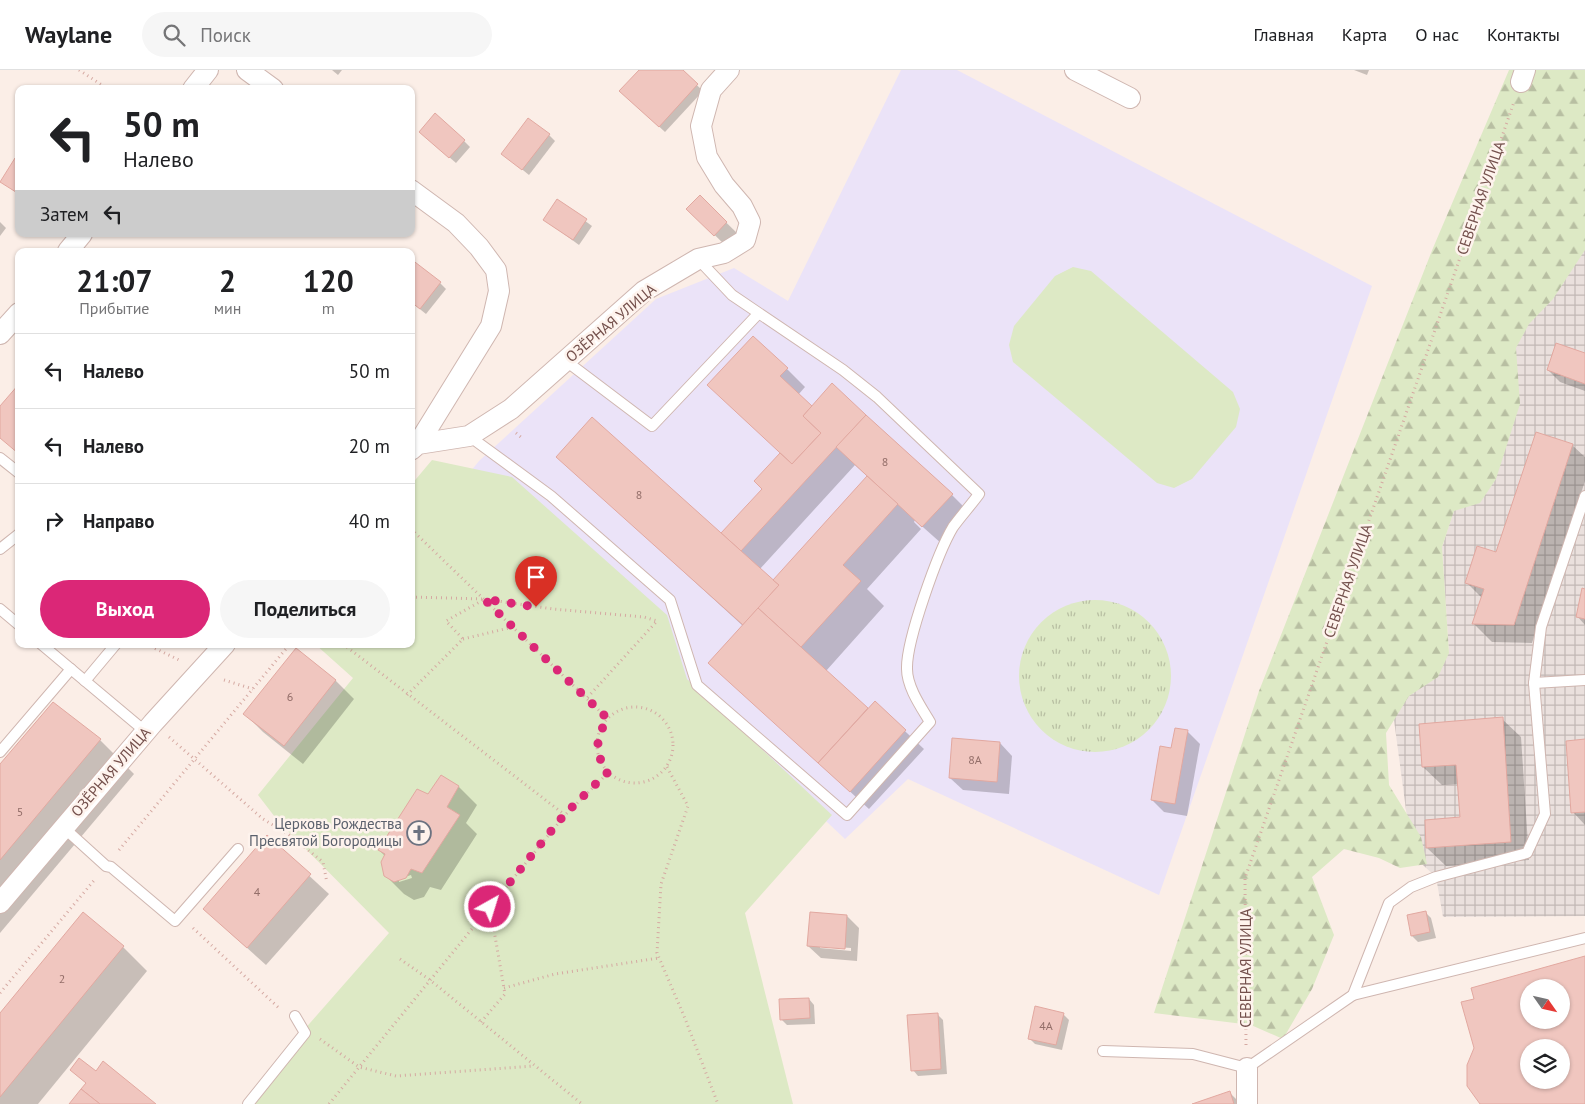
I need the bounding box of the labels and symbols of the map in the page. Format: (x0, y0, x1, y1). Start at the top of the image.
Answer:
street label: СЕВЕРНАЯ УЛИЦА (1452, 138, 1509, 257)
street label: ОЗЁРНАЯ УЛИЦА (562, 279, 660, 366)
house number: 8 (882, 454, 888, 469)
house number: 8 (636, 487, 642, 502)
street label: СЕВЕРНАЯ УЛИЦА (1319, 521, 1376, 640)
pin (515, 556, 557, 607)
house number: 6 (287, 689, 293, 704)
street label: ОЗЁРНАЯ УЛИЦА (67, 723, 155, 820)
house number: 8А (968, 752, 982, 767)
house number: 5 (17, 804, 23, 819)
place label: Церковь Рождества Пресвятой Богородицы (249, 814, 402, 850)
church icon: Церковь Рождества Пресвятой Богородицы (406, 820, 432, 846)
position arrow (463, 880, 515, 932)
house number: 4 (254, 884, 261, 899)
street label: СЕВЕРНАЯ УЛИЦА (1236, 908, 1255, 1028)
house number: 2 (59, 971, 65, 986)
north arrow (1520, 979, 1570, 1029)
house number: 4А (1039, 1018, 1053, 1033)

